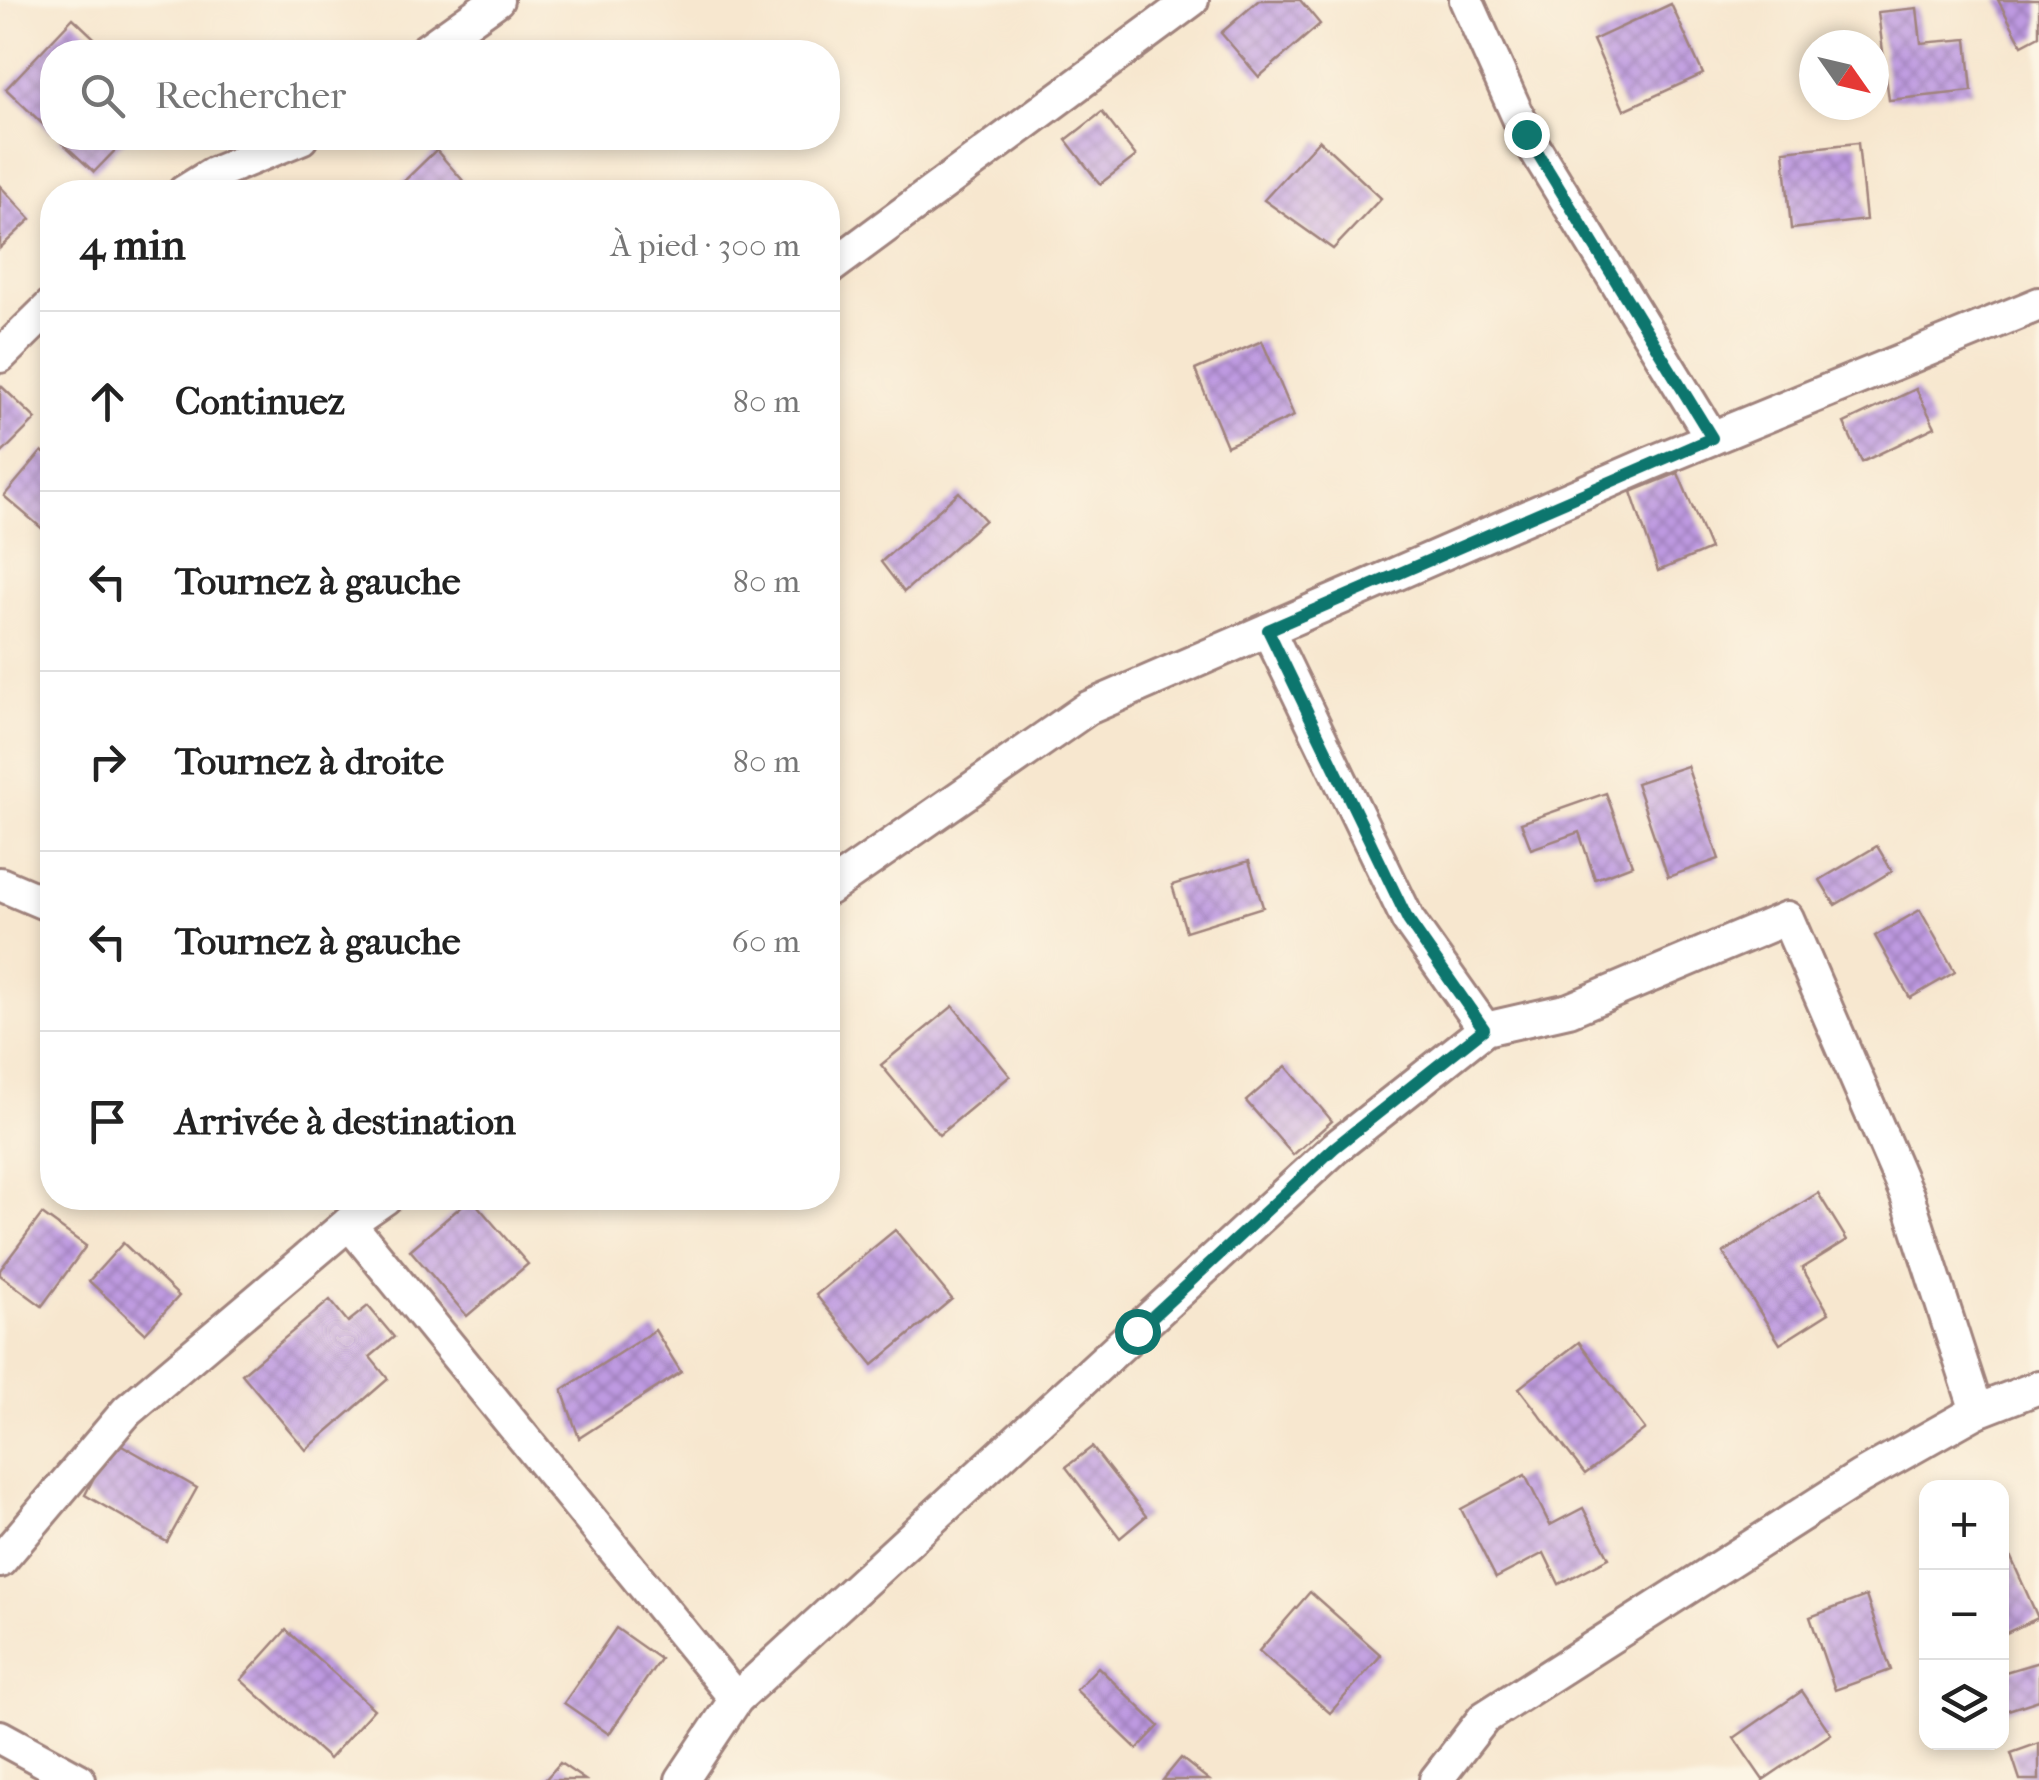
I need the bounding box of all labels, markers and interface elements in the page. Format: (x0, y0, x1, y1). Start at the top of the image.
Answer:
north arrow (1799, 30, 1889, 120)
search box (40, 40, 840, 150)
icon: search (75, 68, 130, 123)
text: Rechercher (155, 73, 346, 118)
route end (1504, 112, 1550, 158)
text: 4 min (80, 221, 186, 270)
text: À pied · 300 m (611, 227, 800, 264)
icon: ahead (80, 374, 135, 429)
text: Continuez (175, 379, 345, 424)
text: 80 m (733, 383, 800, 420)
icon: left (80, 554, 135, 609)
text: Tournez à gauche (175, 559, 461, 604)
text: 80 m (733, 563, 800, 600)
icon: right (80, 734, 135, 789)
text: Tournez à droite (175, 739, 444, 784)
text: 80 m (733, 743, 800, 780)
icon: left (80, 914, 135, 969)
text: Tournez à gauche (175, 919, 461, 964)
text: 60 m (732, 923, 800, 960)
icon: arrive (80, 1094, 135, 1149)
text: Arrivée à destination (175, 1099, 516, 1144)
route start (1115, 1309, 1161, 1355)
map controls (1919, 1480, 2009, 1750)
button: + (1919, 1480, 2009, 1570)
button: − (1919, 1570, 2009, 1660)
button: layers (1919, 1660, 2009, 1750)

